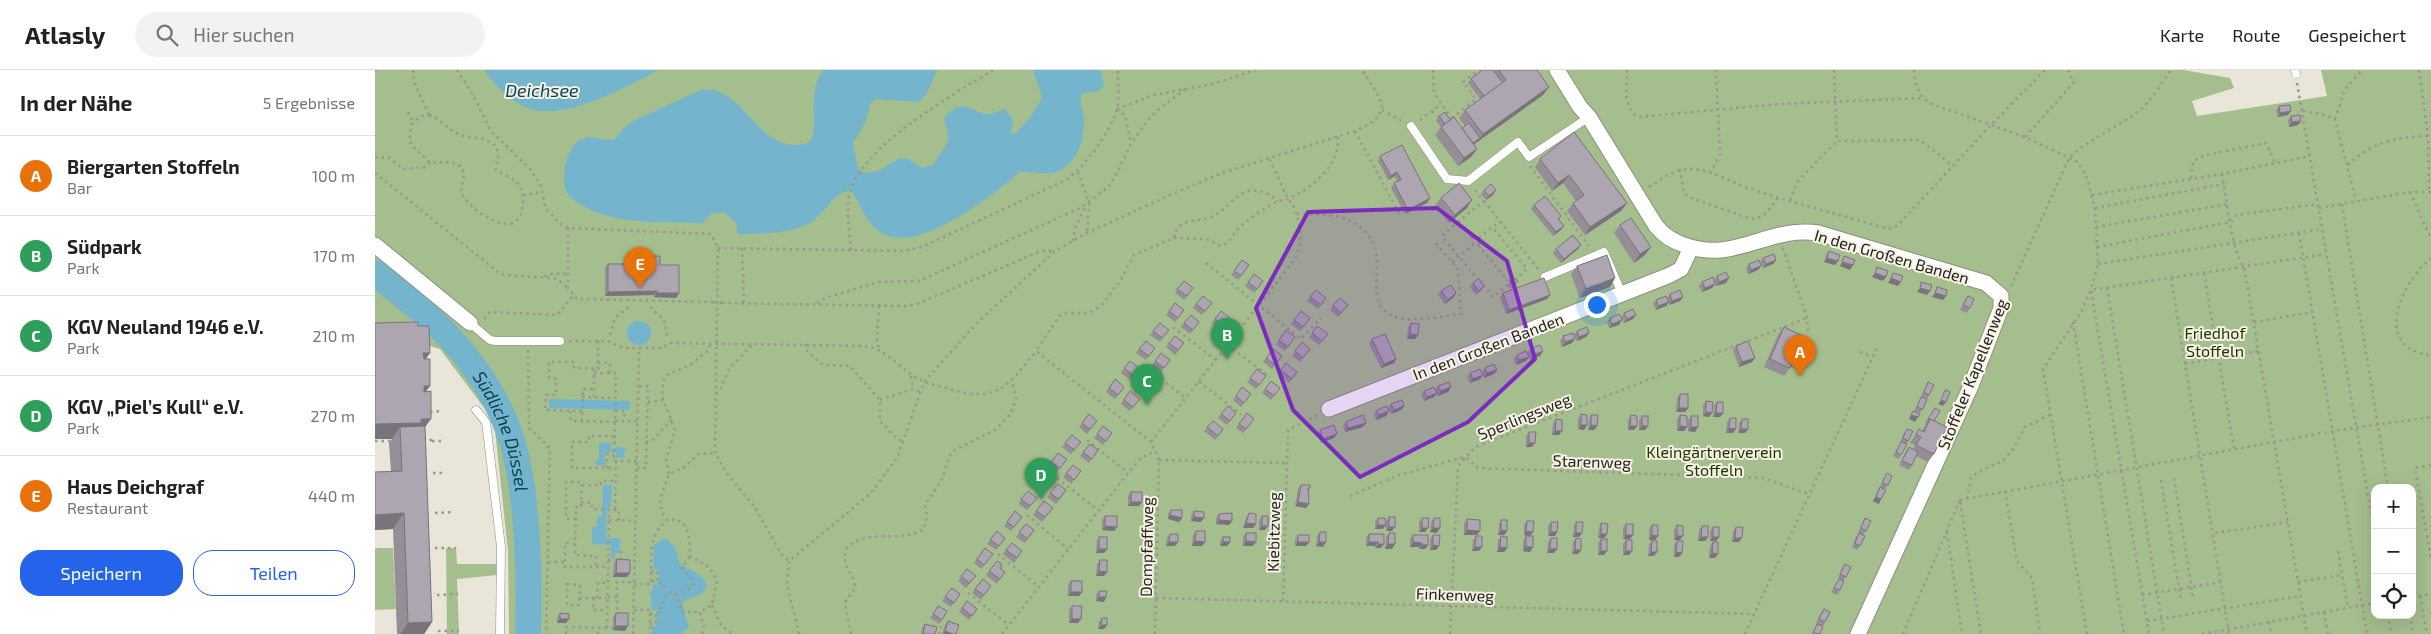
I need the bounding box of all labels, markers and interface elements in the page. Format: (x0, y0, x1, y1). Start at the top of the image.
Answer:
search box (135, 12, 485, 57)
text: Atlasly (25, 20, 105, 49)
icon: search (153, 21, 181, 49)
text: Hier suchen (193, 23, 294, 46)
text: Karte (2160, 24, 2204, 46)
text: Route (2232, 24, 2280, 46)
text: Gespeichert (2308, 24, 2406, 46)
water label: Deichsee (505, 79, 579, 101)
text: In der Nähe (20, 90, 132, 115)
text: 5 Ergebnisse (263, 93, 355, 112)
text: Biergarten Stoffeln (67, 155, 240, 178)
text: A (31, 166, 41, 185)
text: 100 m (312, 166, 355, 185)
text: Bar (67, 178, 92, 197)
street label: In den Großen Banden (1812, 225, 1972, 287)
text: Südpark (67, 235, 142, 258)
text: B (31, 246, 41, 265)
text: 170 m (313, 246, 355, 265)
pin: E (624, 247, 656, 288)
text: Park (67, 258, 100, 277)
your location (1584, 292, 1610, 318)
street label: Stoffeler Kapellenweg (1933, 296, 2011, 452)
street label: In den Großen Banden (1410, 308, 1566, 384)
text: KGV Neuland 1946 e.V. (67, 315, 264, 338)
pin: B (1211, 318, 1243, 359)
park label: Friedhof Stoffeln (2185, 323, 2246, 360)
text: C (31, 326, 41, 345)
text: 210 m (312, 326, 355, 345)
pin: A (1784, 335, 1816, 376)
text: Park (67, 338, 100, 357)
pin: C (1131, 364, 1163, 405)
water label: Südliche Düssel (469, 366, 533, 493)
street label: Sperlingsweg (1475, 389, 1574, 443)
text: KGV „Piel’s Kull“ e.V. (67, 395, 244, 418)
text: D (31, 406, 41, 425)
text: 270 m (311, 406, 355, 425)
text: Park (67, 418, 100, 437)
park label: Kleingärtnerverein Stoffeln (1646, 442, 1782, 479)
street label: Starenweg (1552, 450, 1632, 472)
pin: D (1025, 458, 1057, 499)
text: Haus Deichgraf (67, 475, 204, 498)
map controls (2371, 484, 2416, 619)
button: + (2371, 484, 2416, 529)
text: E (31, 486, 41, 505)
text: 440 m (308, 486, 355, 505)
street label: Kiebitzweg (1263, 492, 1283, 572)
street label: Dompfaffweg (1136, 497, 1156, 597)
text: Restaurant (67, 498, 148, 517)
button: − (2371, 529, 2416, 574)
button: Speichern (20, 550, 183, 596)
button: Teilen (193, 550, 355, 596)
button: locate (2371, 574, 2416, 619)
street label: Finkenweg (1416, 583, 1495, 605)

